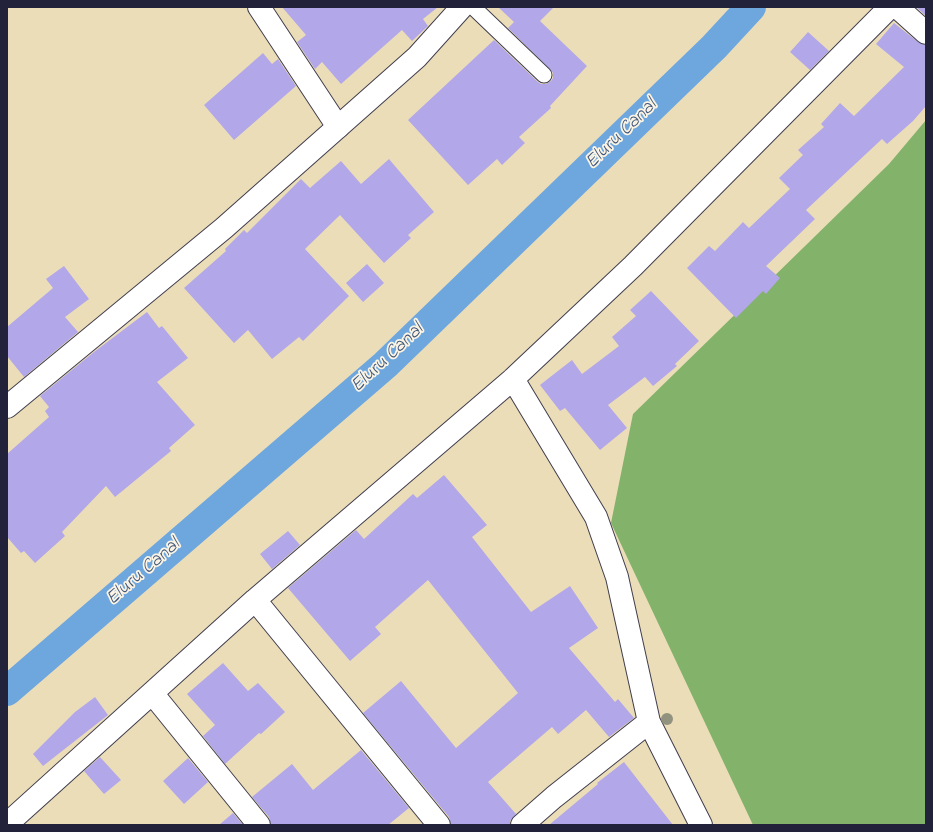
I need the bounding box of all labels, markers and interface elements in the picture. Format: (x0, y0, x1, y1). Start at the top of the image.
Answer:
water label: Eluru Canal (582, 95, 662, 175)
water label: Eluru Canal (347, 320, 429, 398)
water label: Eluru Canal (102, 535, 186, 611)

